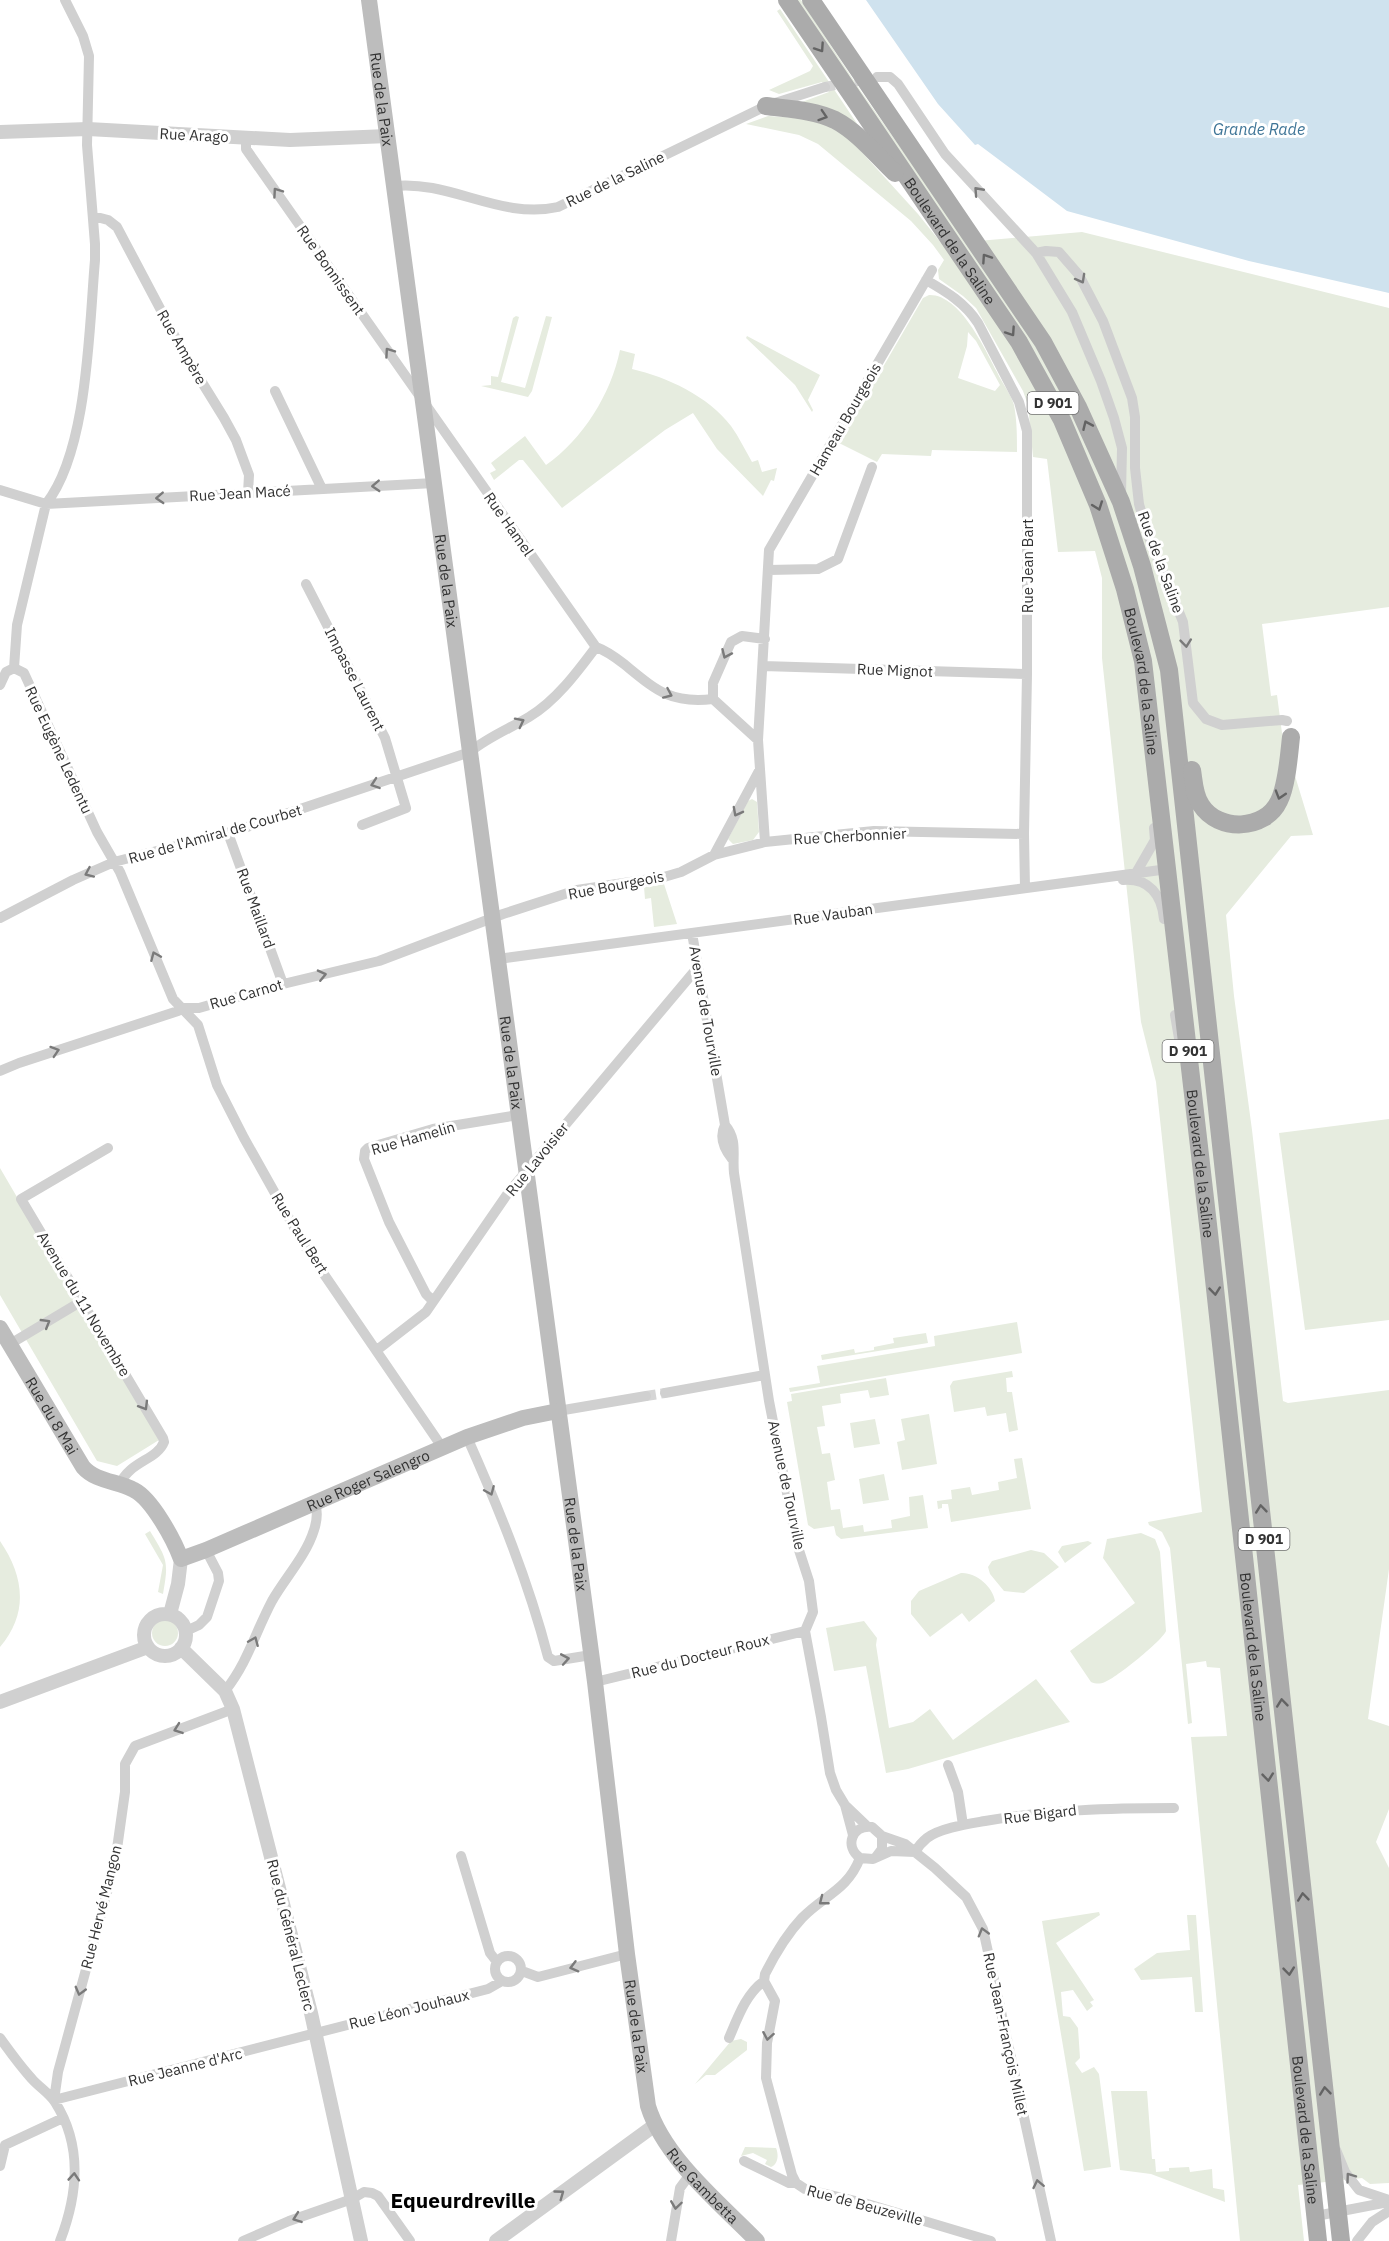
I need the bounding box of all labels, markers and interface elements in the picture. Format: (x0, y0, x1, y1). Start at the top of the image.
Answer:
one-way arrow (813, 42, 824, 53)
street label: Rue de la Paix (367, 51, 398, 148)
one-way arrow (817, 109, 828, 122)
water label: Grande Rade (1213, 119, 1305, 139)
street label: Rue Arago (159, 124, 229, 146)
street label: Rue de la Saline (563, 147, 667, 211)
street label: Boulevard de la Saline (901, 174, 1000, 308)
one-way arrow (974, 187, 985, 198)
one-way arrow (273, 188, 284, 199)
street label: Rue Bonnissent (293, 221, 369, 319)
one-way arrow (982, 254, 993, 265)
one-way arrow (1073, 273, 1085, 283)
street label: Rue Ampère (153, 306, 211, 388)
one-way arrow (1004, 325, 1015, 336)
one-way arrow (385, 347, 396, 358)
street label: Hameau Bourgeois (805, 359, 885, 479)
road number: D 901 (1028, 392, 1078, 414)
one-way arrow (1082, 420, 1094, 431)
one-way arrow (371, 480, 380, 493)
street label: Rue Jean Macé (189, 481, 291, 505)
street label: Rue Hamel (480, 488, 538, 560)
one-way arrow (155, 491, 164, 504)
one-way arrow (1091, 500, 1104, 511)
street label: Rue de la Saline (1134, 508, 1188, 616)
street label: Rue Jean Bart (1018, 519, 1037, 613)
street label: Rue de la Paix (431, 533, 463, 629)
street label: Boulevard de la Saline (1120, 606, 1163, 756)
street label: Impasse Laurent (321, 624, 389, 734)
one-way arrow (1179, 639, 1192, 648)
one-way arrow (721, 647, 733, 658)
street label: Rue Mignot (857, 659, 933, 681)
street label: Rue Eugène Ledentu (21, 683, 97, 817)
one-way arrow (661, 687, 672, 699)
one-way arrow (513, 718, 524, 729)
one-way arrow (370, 777, 381, 790)
one-way arrow (1275, 789, 1287, 799)
street label: Rue de l'Amiral de Courbet (126, 800, 304, 868)
one-way arrow (733, 806, 744, 816)
street label: Rue Cherbonnier (793, 824, 907, 848)
street label: Rue Maillard (233, 865, 279, 951)
one-way arrow (84, 866, 95, 878)
street label: Rue Bourgeois (566, 866, 666, 904)
street label: Rue Vauban (792, 899, 874, 929)
street label: Avenue de Tourville (685, 944, 727, 1078)
one-way arrow (150, 952, 162, 963)
one-way arrow (316, 969, 326, 982)
street label: Rue Carnot (207, 975, 285, 1013)
street label: Rue de la Paix (496, 1014, 528, 1111)
road number: D 901 (1162, 1040, 1214, 1062)
one-way arrow (49, 1046, 60, 1058)
street label: Boulevard de la Saline (1183, 1088, 1219, 1239)
street label: Rue Hamelin (369, 1117, 457, 1159)
street label: Rue Lavoisier (501, 1118, 573, 1200)
street label: Rue Paul Bert (268, 1189, 332, 1277)
street label: Avenue du 11 Novembre (33, 1228, 135, 1380)
one-way arrow (1208, 1286, 1221, 1295)
one-way arrow (40, 1318, 50, 1330)
street label: Rue du 8 Mai (22, 1373, 83, 1458)
one-way arrow (137, 1400, 148, 1410)
street label: Avenue de Tourville (764, 1419, 810, 1551)
street label: Rue Roger Salengro (303, 1445, 432, 1515)
one-way arrow (483, 1484, 495, 1495)
street label: Rue de la Paix (561, 1496, 592, 1593)
one-way arrow (1255, 1505, 1268, 1514)
road number: D 901 (1238, 1528, 1290, 1550)
street label: Boulevard de la Saline (1236, 1571, 1271, 1722)
street label: Rue du Docteur Roux (629, 1630, 771, 1682)
one-way arrow (247, 1636, 259, 1647)
one-way arrow (560, 1654, 569, 1666)
one-way arrow (1276, 1698, 1289, 1708)
one-way arrow (174, 1722, 184, 1735)
one-way arrow (1261, 1772, 1274, 1781)
street label: Rue Bigard (1002, 1800, 1078, 1828)
street label: Rue Hervé Mangon (76, 1843, 126, 1971)
street label: Rue du Général Leclerc (263, 1857, 319, 2013)
one-way arrow (1298, 1892, 1310, 1901)
one-way arrow (818, 1893, 829, 1904)
one-way arrow (978, 1927, 990, 1938)
street label: Rue Jean-François Millet (979, 1951, 1033, 2117)
one-way arrow (569, 1960, 579, 1973)
one-way arrow (1282, 1966, 1295, 1975)
street label: Rue de la Paix (621, 1978, 653, 2075)
one-way arrow (75, 1985, 87, 1996)
street label: Rue Léon Jouhaux (347, 1985, 471, 2033)
one-way arrow (763, 2031, 775, 2040)
street label: Rue Jeanne d'Arc (126, 2044, 244, 2090)
street label: Boulevard de la Saline (1289, 2055, 1323, 2205)
one-way arrow (1319, 2086, 1332, 2095)
street label: Rue Gambetta (663, 2144, 743, 2227)
one-way arrow (68, 2173, 81, 2182)
one-way arrow (1346, 2173, 1357, 2184)
one-way arrow (1032, 2179, 1045, 2189)
street label: Rue de Beuzeville (805, 2180, 925, 2230)
district label: Equeurdreville (391, 2186, 536, 2214)
one-way arrow (553, 2190, 564, 2201)
one-way arrow (671, 2200, 683, 2210)
one-way arrow (292, 2211, 303, 2224)

